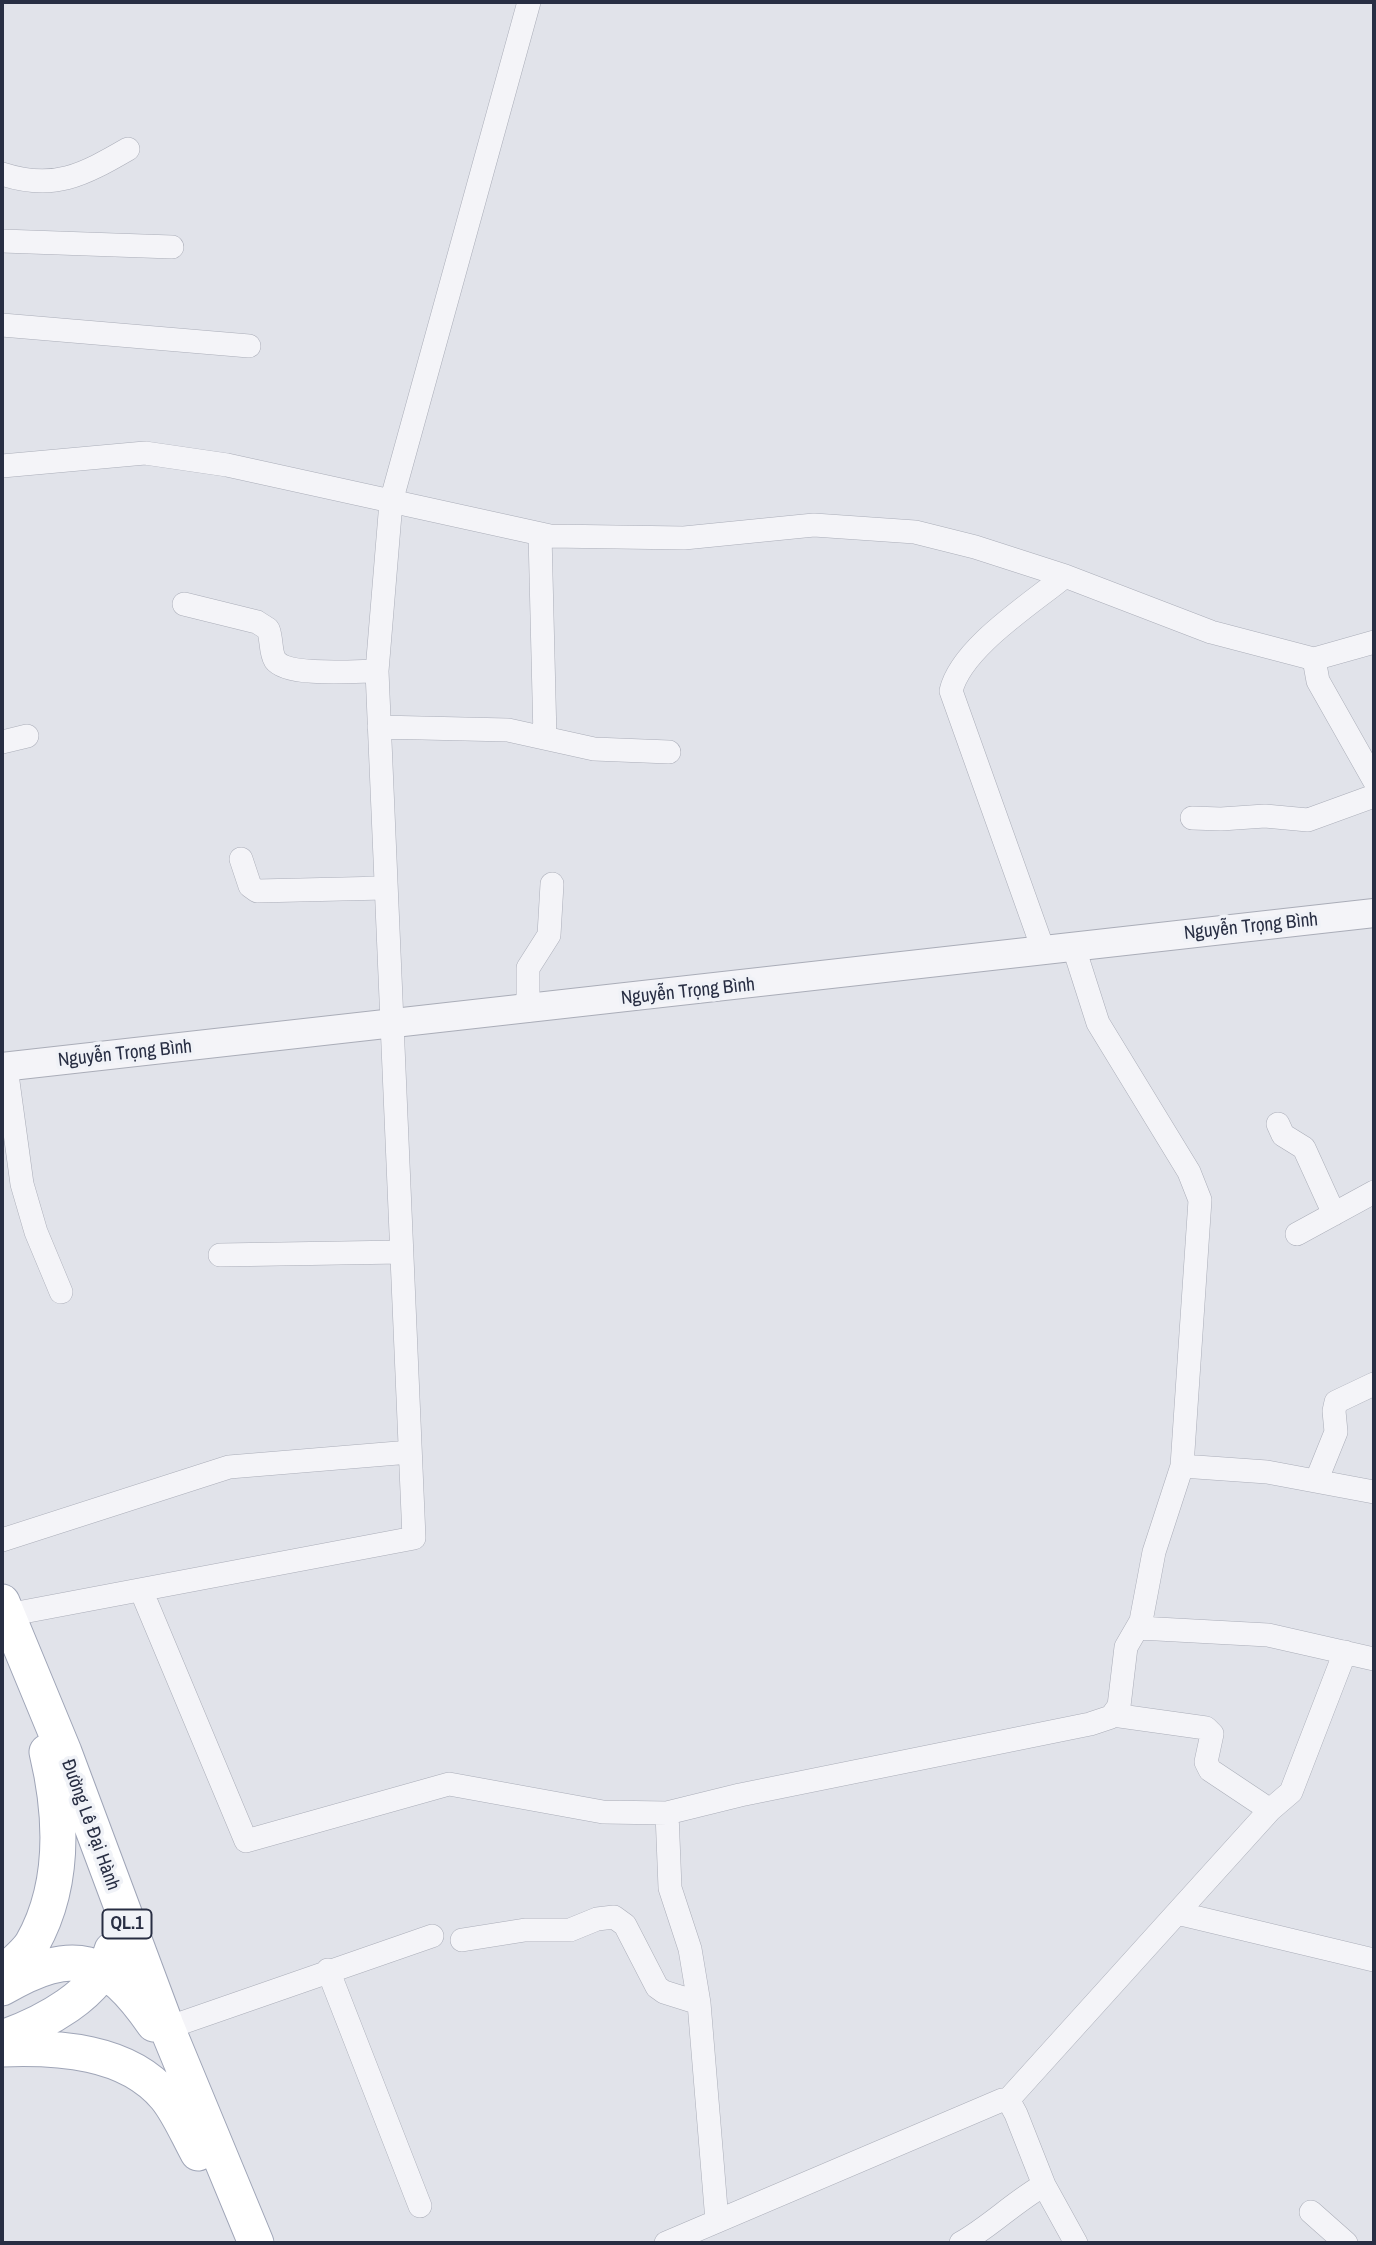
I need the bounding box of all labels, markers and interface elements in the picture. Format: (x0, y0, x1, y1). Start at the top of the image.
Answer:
street label: Nguyễn Trọng Bình (1183, 909, 1319, 945)
street label: Nguyễn Trọng Bình (620, 974, 756, 1010)
street label: Nguyễn Trọng Bình (57, 1036, 193, 1072)
street label: Đường Lê Đại Hành (56, 1756, 124, 1894)
road number: QL.1 (102, 1910, 152, 1938)

